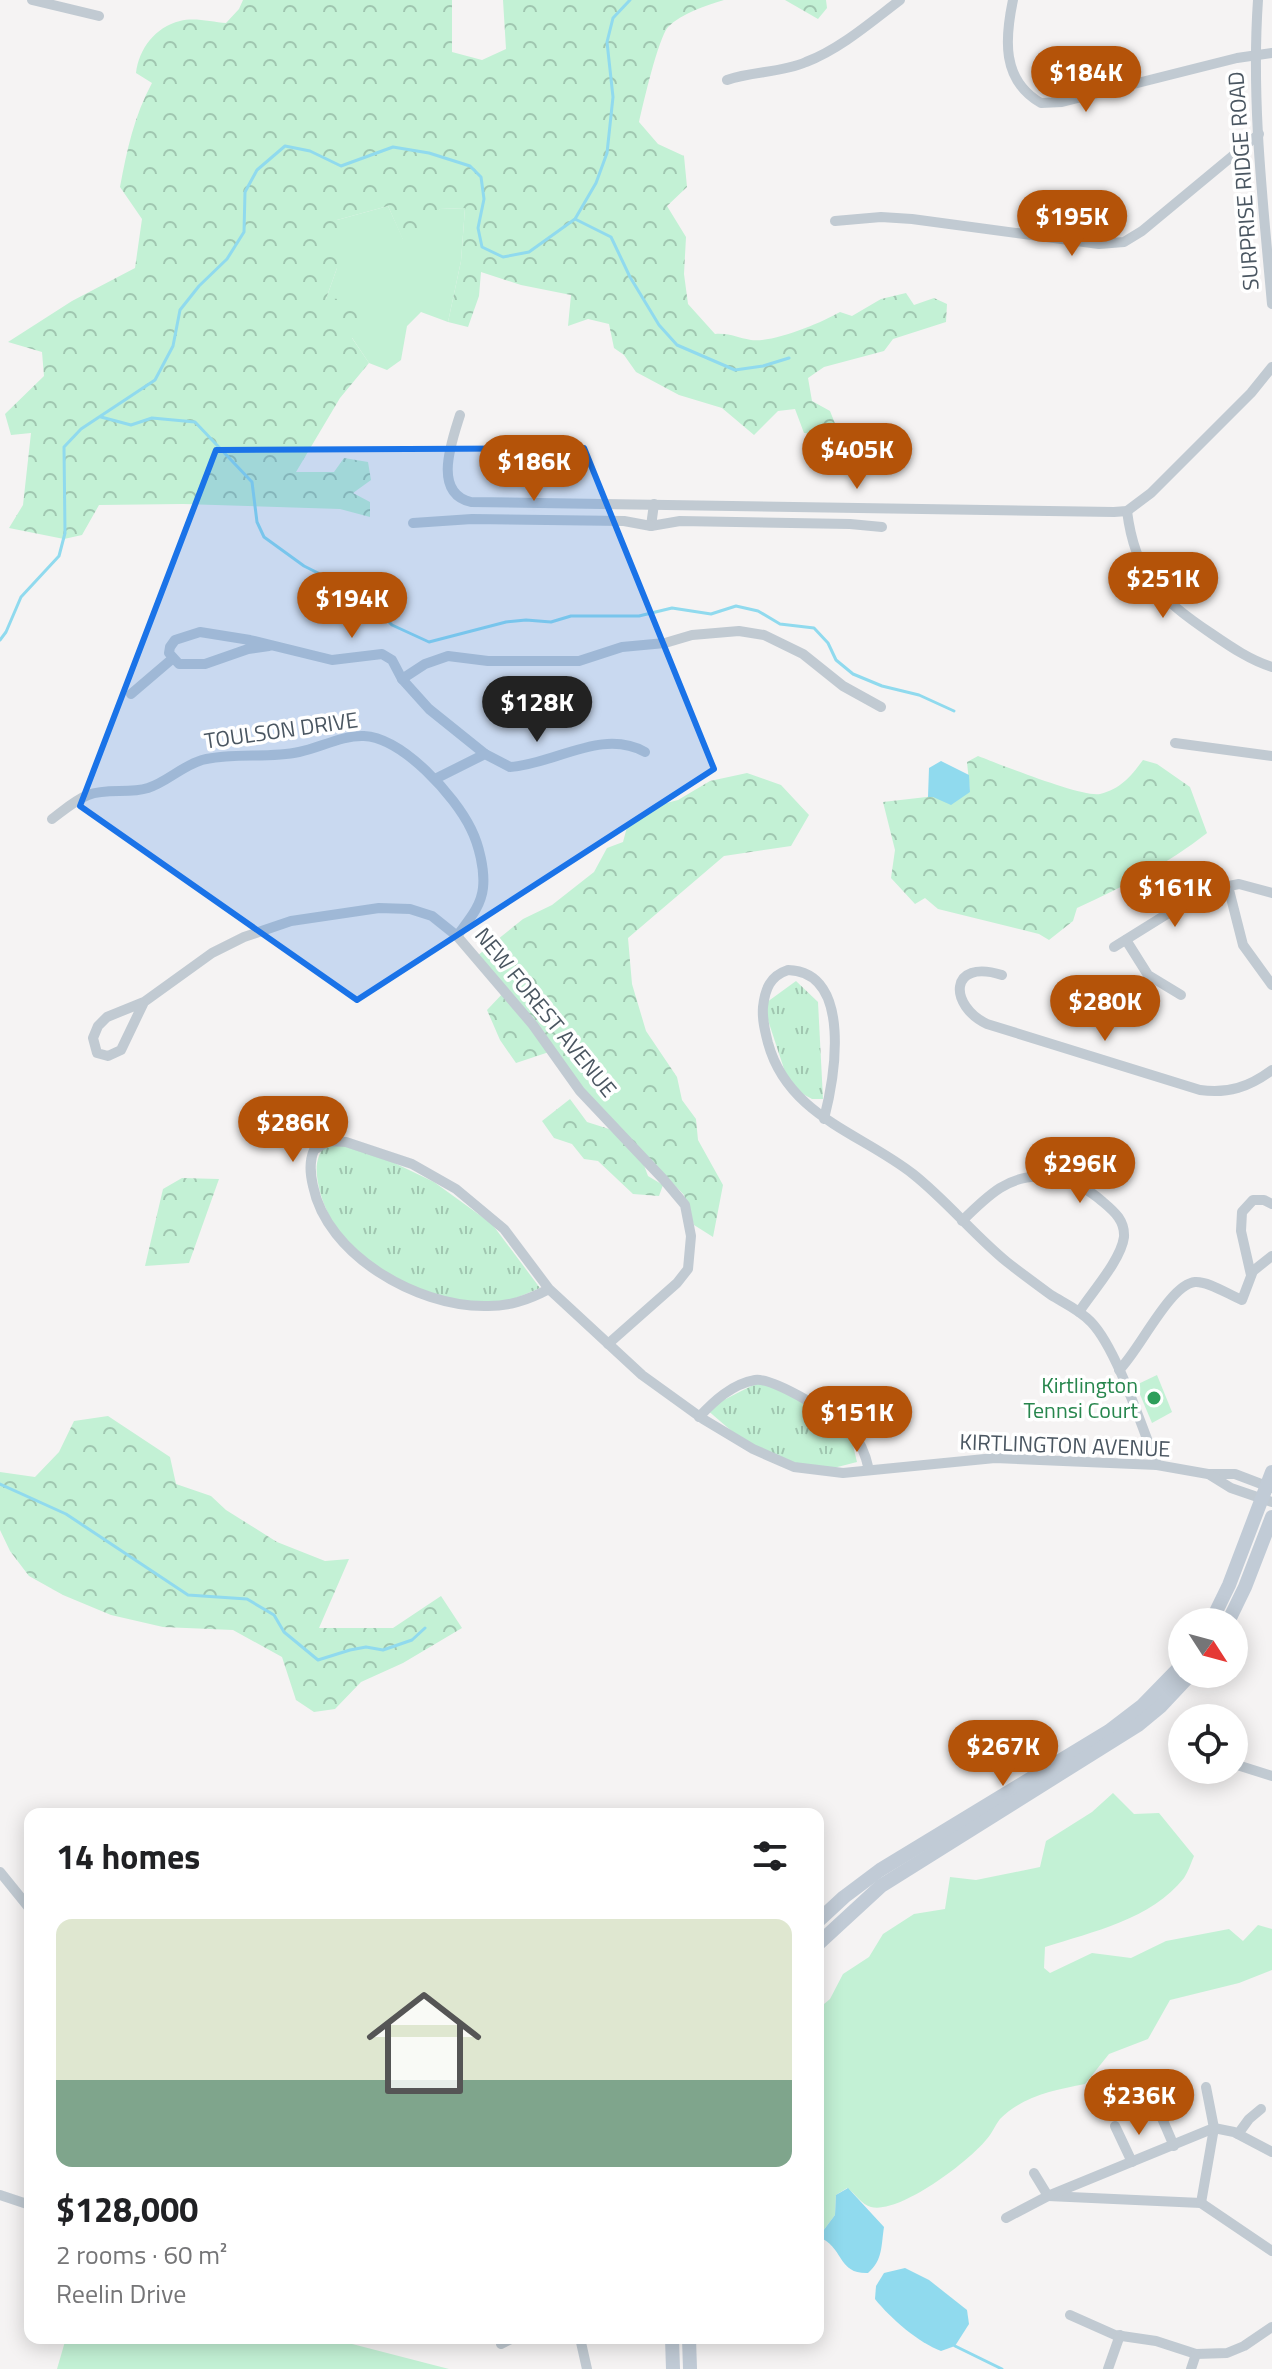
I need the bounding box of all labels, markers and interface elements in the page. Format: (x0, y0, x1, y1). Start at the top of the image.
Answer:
pin: $184K (1030, 46, 1142, 114)
text: $184K (1049, 52, 1123, 91)
street label: SURPRISE RIDGE ROAD (1218, 70, 1268, 292)
pin: $195K (1016, 190, 1128, 258)
text: $195K (1035, 196, 1109, 235)
pin: $405K (801, 423, 913, 491)
text: $405K (820, 429, 894, 468)
pin: $186K (478, 435, 590, 503)
text: $186K (497, 441, 571, 480)
pin: $251K (1107, 552, 1219, 620)
text: $251K (1126, 558, 1200, 597)
pin: $194K (296, 572, 408, 640)
text: $194K (315, 578, 389, 617)
pin: $128K (481, 676, 593, 744)
text: $128K (500, 682, 574, 721)
street label: TOULSON DRIVE (202, 702, 360, 758)
pin: $161K (1119, 861, 1231, 929)
text: $161K (1138, 867, 1212, 906)
street label: NEW FOREST AVENUE (467, 920, 625, 1104)
pin: $280K (1049, 975, 1161, 1043)
text: $280K (1068, 981, 1142, 1020)
pin: $286K (237, 1096, 349, 1164)
text: $286K (256, 1102, 330, 1141)
pin: $296K (1024, 1137, 1136, 1205)
text: $296K (1043, 1143, 1117, 1182)
place label: Kirtlington Tennsi Court (1023, 1368, 1138, 1427)
pin: $151K (801, 1386, 913, 1454)
marker: Kirtlington Tennsi Court (1145, 1389, 1163, 1407)
text: $151K (820, 1392, 894, 1431)
street label: KIRTLINGTON AVENUE (959, 1424, 1171, 1466)
north arrow (1168, 1608, 1248, 1688)
map controls (1168, 1608, 1248, 1784)
button: locate (1168, 1704, 1248, 1784)
pin: $267K (947, 1720, 1059, 1788)
text: $267K (966, 1726, 1040, 1765)
text: 14 homes (56, 1830, 200, 1882)
icon: filters (748, 1834, 792, 1878)
icon: home (352, 1971, 496, 2115)
pin: $236K (1083, 2069, 1195, 2137)
text: $236K (1102, 2075, 1176, 2114)
text: $128,000 (56, 2183, 198, 2235)
text: 2 rooms · 60 m² (56, 2235, 227, 2274)
text: Reelin Drive (56, 2274, 186, 2313)

